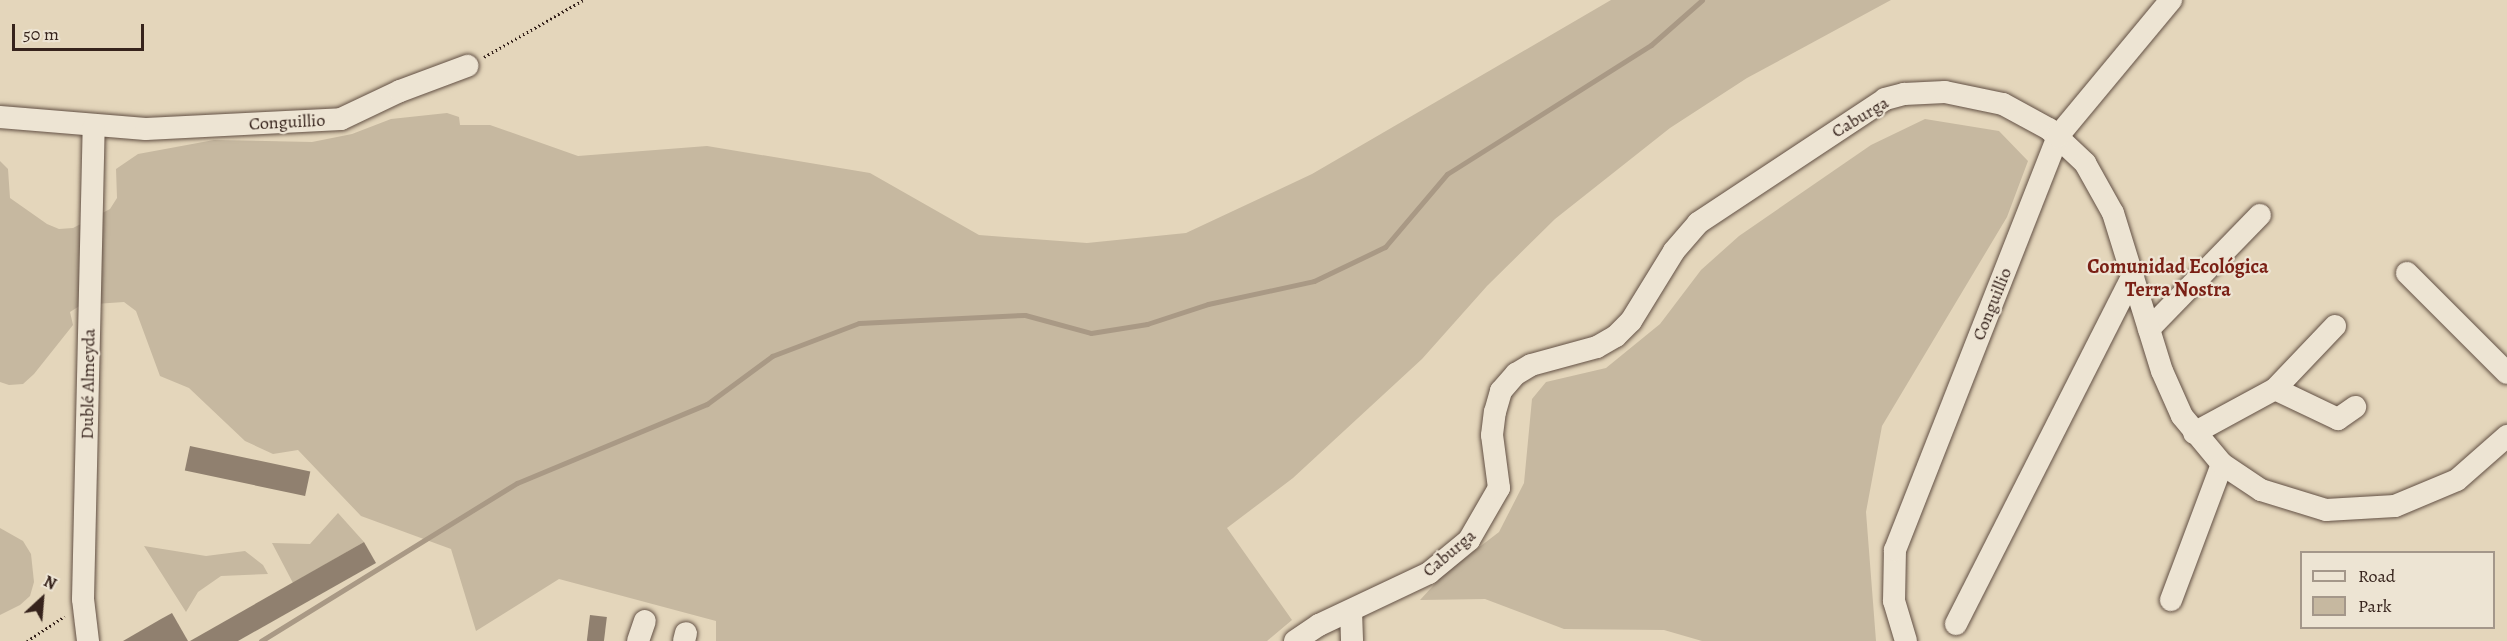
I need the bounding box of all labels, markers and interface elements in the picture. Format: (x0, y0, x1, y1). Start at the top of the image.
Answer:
scale bar (15, 12, 147, 50)
text: 50 m (23, 22, 59, 46)
street label: Caburga (1828, 92, 1892, 142)
street label: Conguillio (248, 109, 326, 135)
district label: Comunidad Ecológica Terra Nostra (2087, 254, 2269, 301)
street label: Conguillio (1968, 265, 2016, 343)
street label: Dublé Almeyda (76, 328, 100, 440)
street label: Caburga (1418, 525, 1480, 581)
legend (2300, 551, 2495, 629)
text: Road (2358, 564, 2395, 588)
north arrow (12, 569, 72, 629)
text: N (40, 570, 60, 595)
text: Park (2358, 594, 2392, 618)

